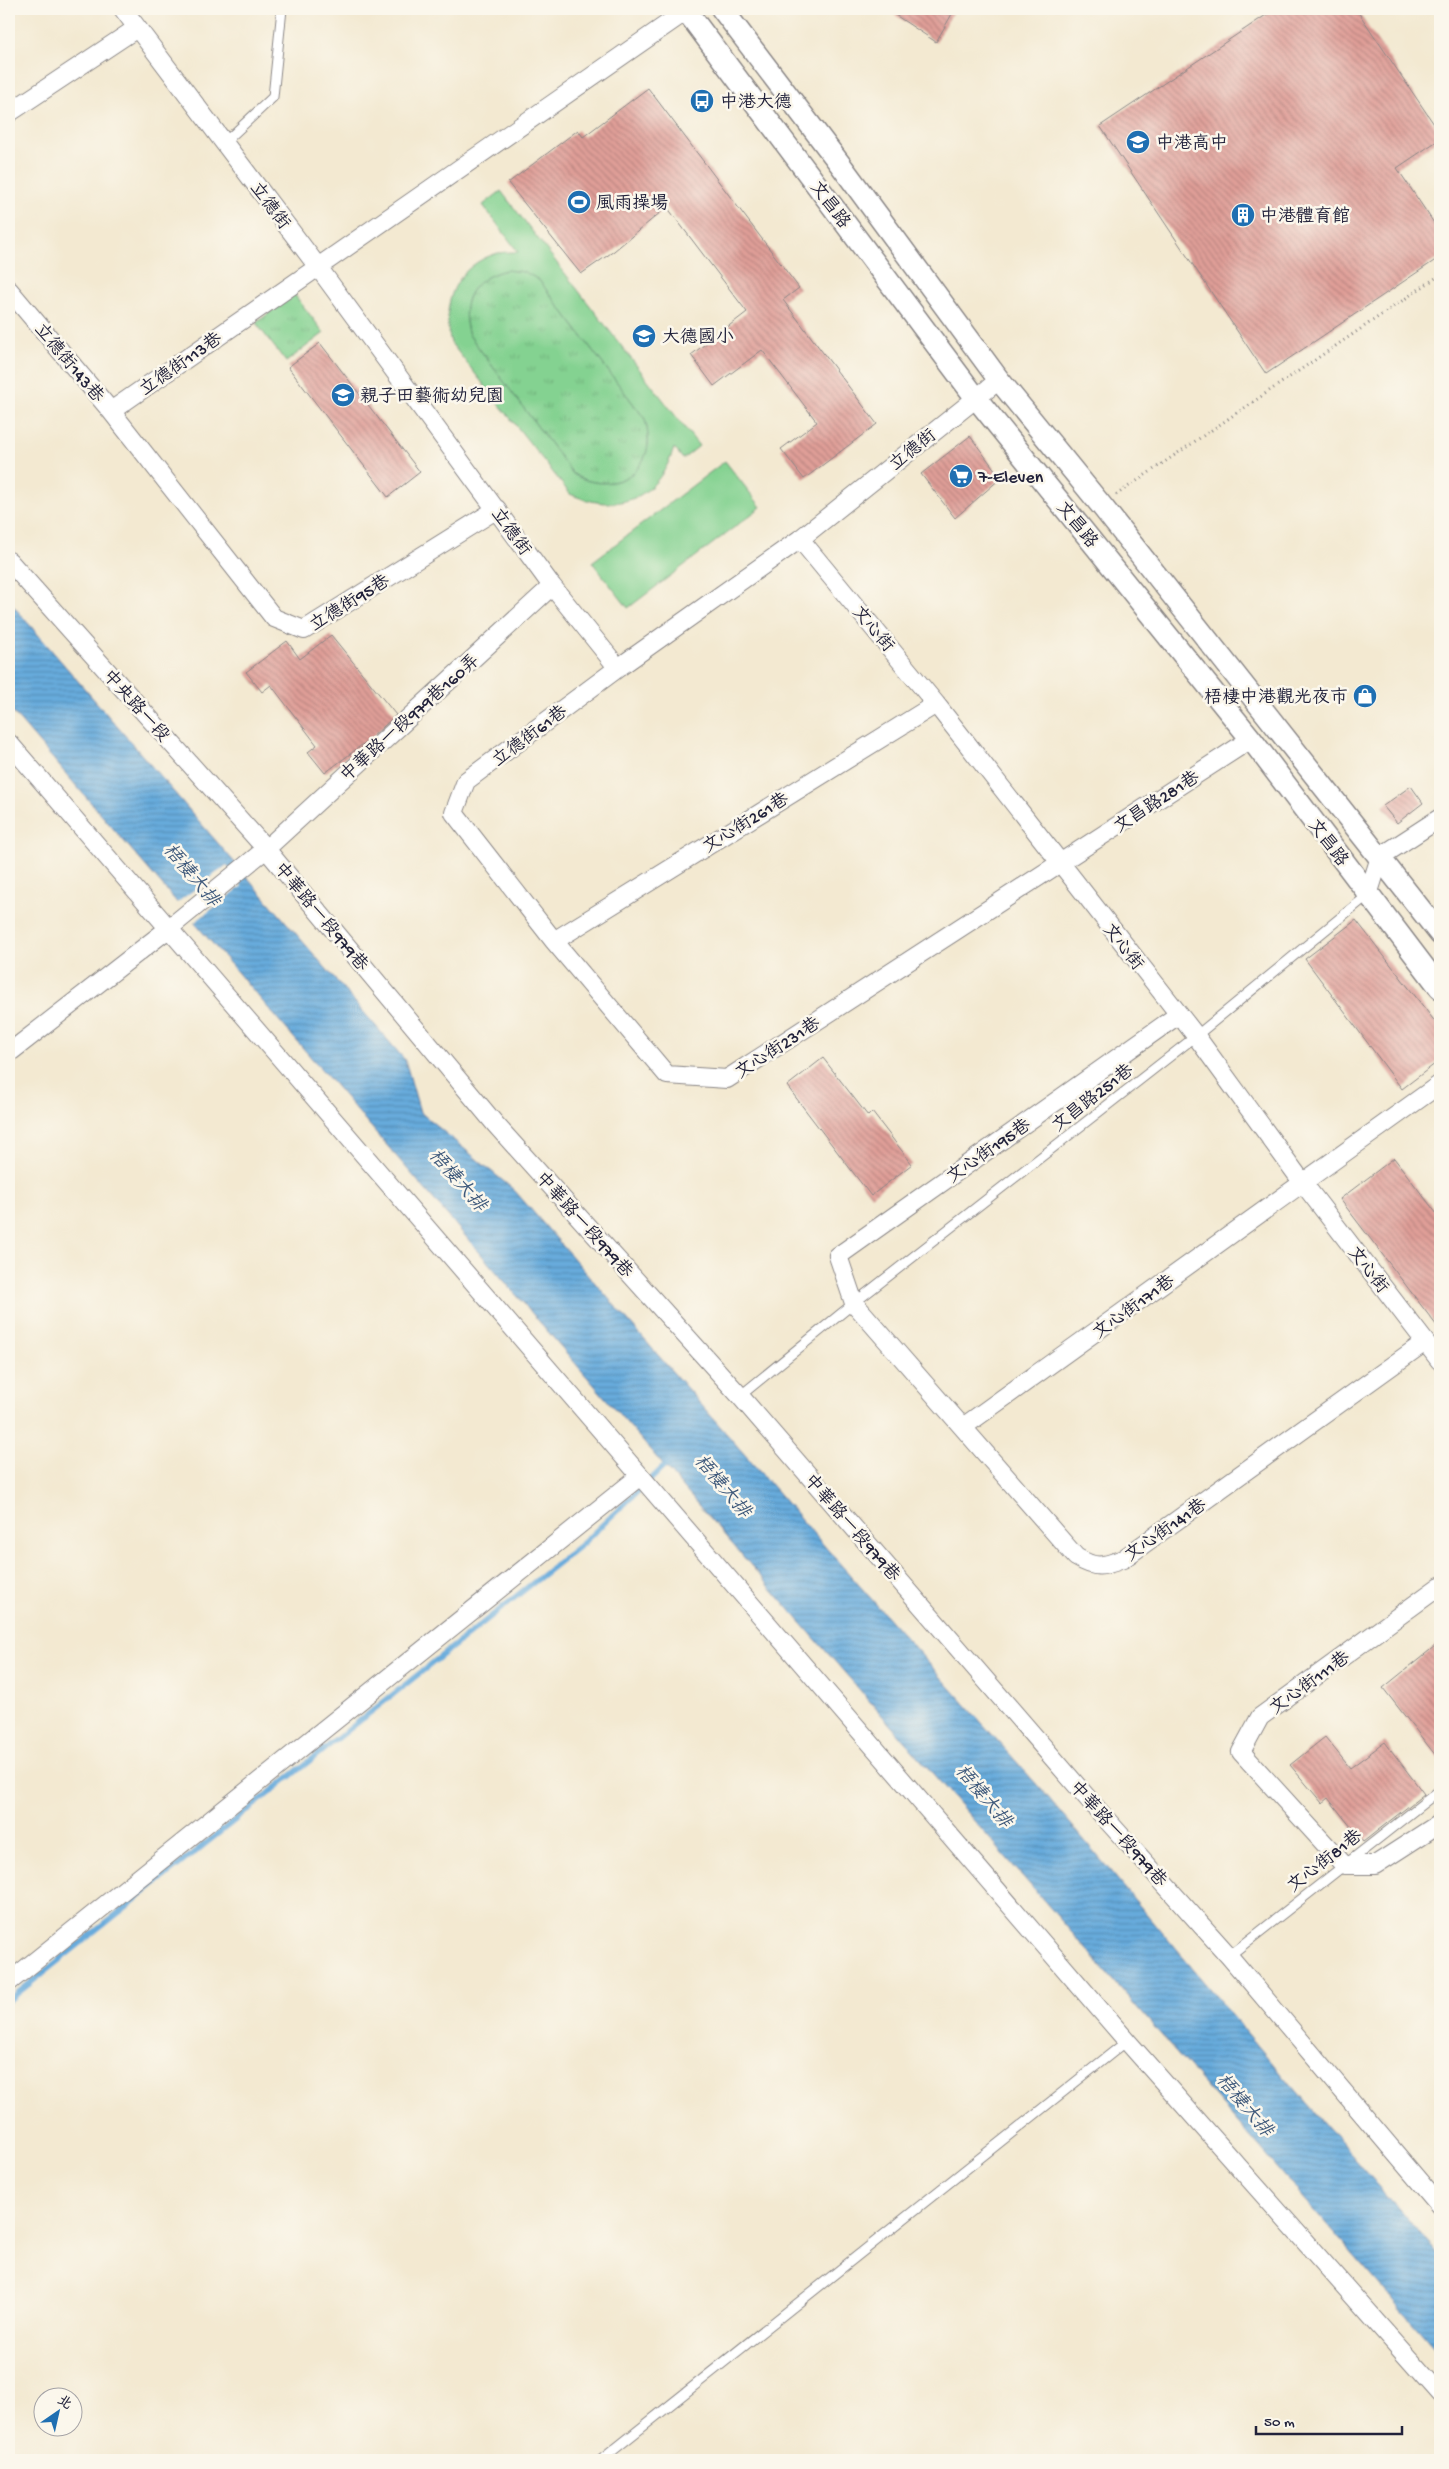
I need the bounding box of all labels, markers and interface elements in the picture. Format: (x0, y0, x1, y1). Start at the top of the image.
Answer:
bus stop icon: 中港大德 (689, 88, 715, 114)
place label: 中港大德 (720, 92, 792, 114)
school or university icon: 中港高中 (1125, 129, 1151, 155)
place label: 中港高中 (1156, 133, 1228, 155)
street label: 文昌路 (804, 177, 854, 233)
street label: 立德街 (244, 178, 294, 234)
sports icon: 風雨操場 (566, 189, 592, 215)
place label: 風雨操場 (596, 193, 668, 215)
building icon: 中港體育館 (1230, 202, 1256, 228)
place label: 中港體育館 (1260, 206, 1350, 228)
street label: 立德街143巷 (29, 319, 108, 408)
school or university icon: 大德國小 (631, 323, 657, 349)
place label: 大德國小 (662, 327, 734, 349)
street label: 立德街113巷 (136, 328, 227, 401)
school or university icon: 親子田藝術幼兒園 (330, 382, 356, 408)
place label: 親子田藝術幼兒園 (360, 386, 504, 408)
street label: 立德街 (885, 425, 941, 476)
supermarket icon: 7-Eleven (948, 463, 974, 489)
place label: 7-Eleven (977, 468, 1044, 489)
street label: 文昌路 (1051, 497, 1102, 553)
street label: 立德街 (486, 504, 535, 560)
street label: 立德街95巷 (306, 570, 394, 637)
street label: 文心街 (847, 602, 898, 657)
street label: 中華路一段979巷160弄 (336, 650, 485, 787)
street label: 中央路一段 (97, 666, 174, 747)
shop icon: 梧棲中港觀光夜市 (1352, 683, 1378, 709)
place label: 梧棲中港觀光夜市 (1204, 687, 1348, 709)
street label: 立德街61巷 (488, 701, 572, 772)
street label: 文昌路281巷 (1110, 767, 1204, 839)
street label: 文心街261巷 (699, 789, 793, 859)
street label: 文昌路 (1302, 815, 1352, 871)
water label: 梧棲大排 (157, 839, 226, 914)
street label: 中華路一段979巷 (269, 858, 372, 976)
street label: 文心街 (1097, 919, 1148, 975)
street label: 文心街231巷 (731, 1013, 825, 1084)
street label: 文昌路251巷 (1048, 1060, 1138, 1137)
street label: 文心街195巷 (943, 1115, 1035, 1189)
water label: 梧棲大排 (423, 1144, 492, 1219)
street label: 中華路一段979巷 (530, 1168, 637, 1283)
street label: 文心街 (1342, 1242, 1393, 1298)
street label: 文心街171巷 (1089, 1271, 1179, 1345)
water label: 梧棲大排 (688, 1450, 757, 1525)
street label: 中華路一段979巷 (799, 1470, 904, 1587)
street label: 文心街141巷 (1121, 1494, 1211, 1567)
street label: 文心街111巷 (1266, 1647, 1355, 1720)
water label: 梧棲大排 (949, 1760, 1018, 1835)
street label: 中華路一段979巷 (1064, 1777, 1171, 1892)
street label: 文心街81巷 (1283, 1825, 1367, 1898)
water label: 梧棲大排 (1210, 2069, 1279, 2144)
north arrow (32, 2386, 82, 2436)
text: 北 (53, 2392, 74, 2414)
scale bar (1256, 2404, 1403, 2436)
text: 50 m (1264, 2414, 1295, 2432)

